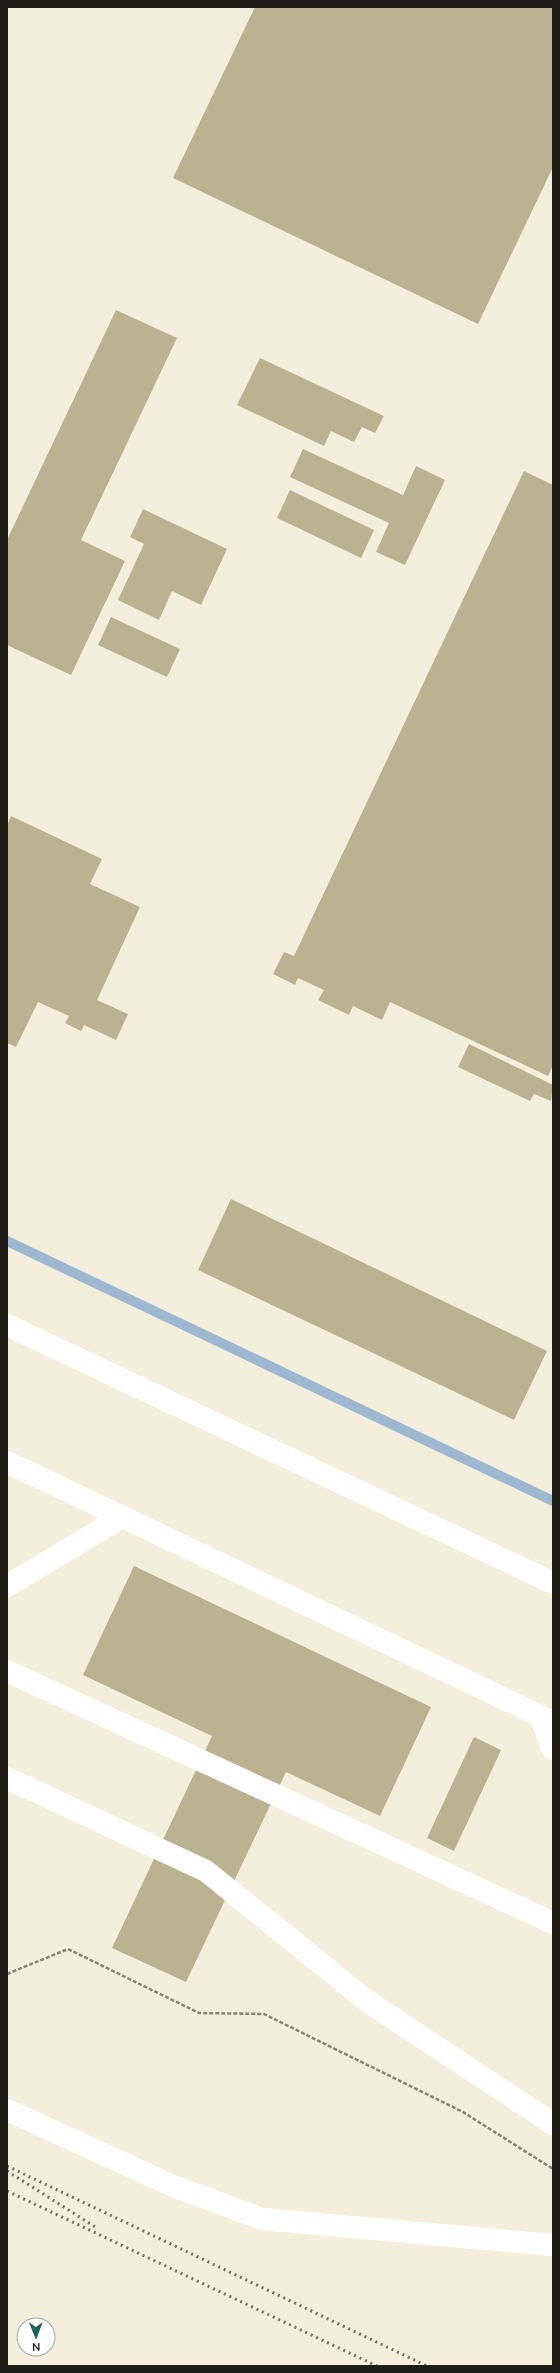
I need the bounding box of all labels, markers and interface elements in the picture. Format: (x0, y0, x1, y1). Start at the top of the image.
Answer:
north arrow (16, 2317, 56, 2357)
text: N (32, 2339, 40, 2354)

